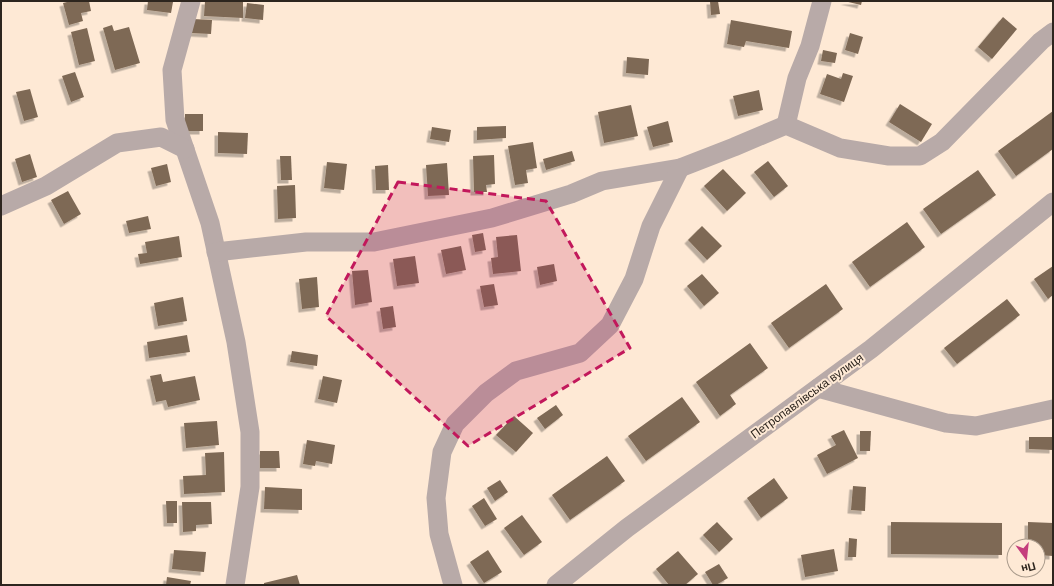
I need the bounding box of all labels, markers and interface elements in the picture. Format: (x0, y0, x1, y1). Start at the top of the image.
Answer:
street label: Петропавлівська вулиця (748, 350, 866, 442)
north arrow (1006, 538, 1046, 578)
text: Пн (1020, 560, 1037, 575)

